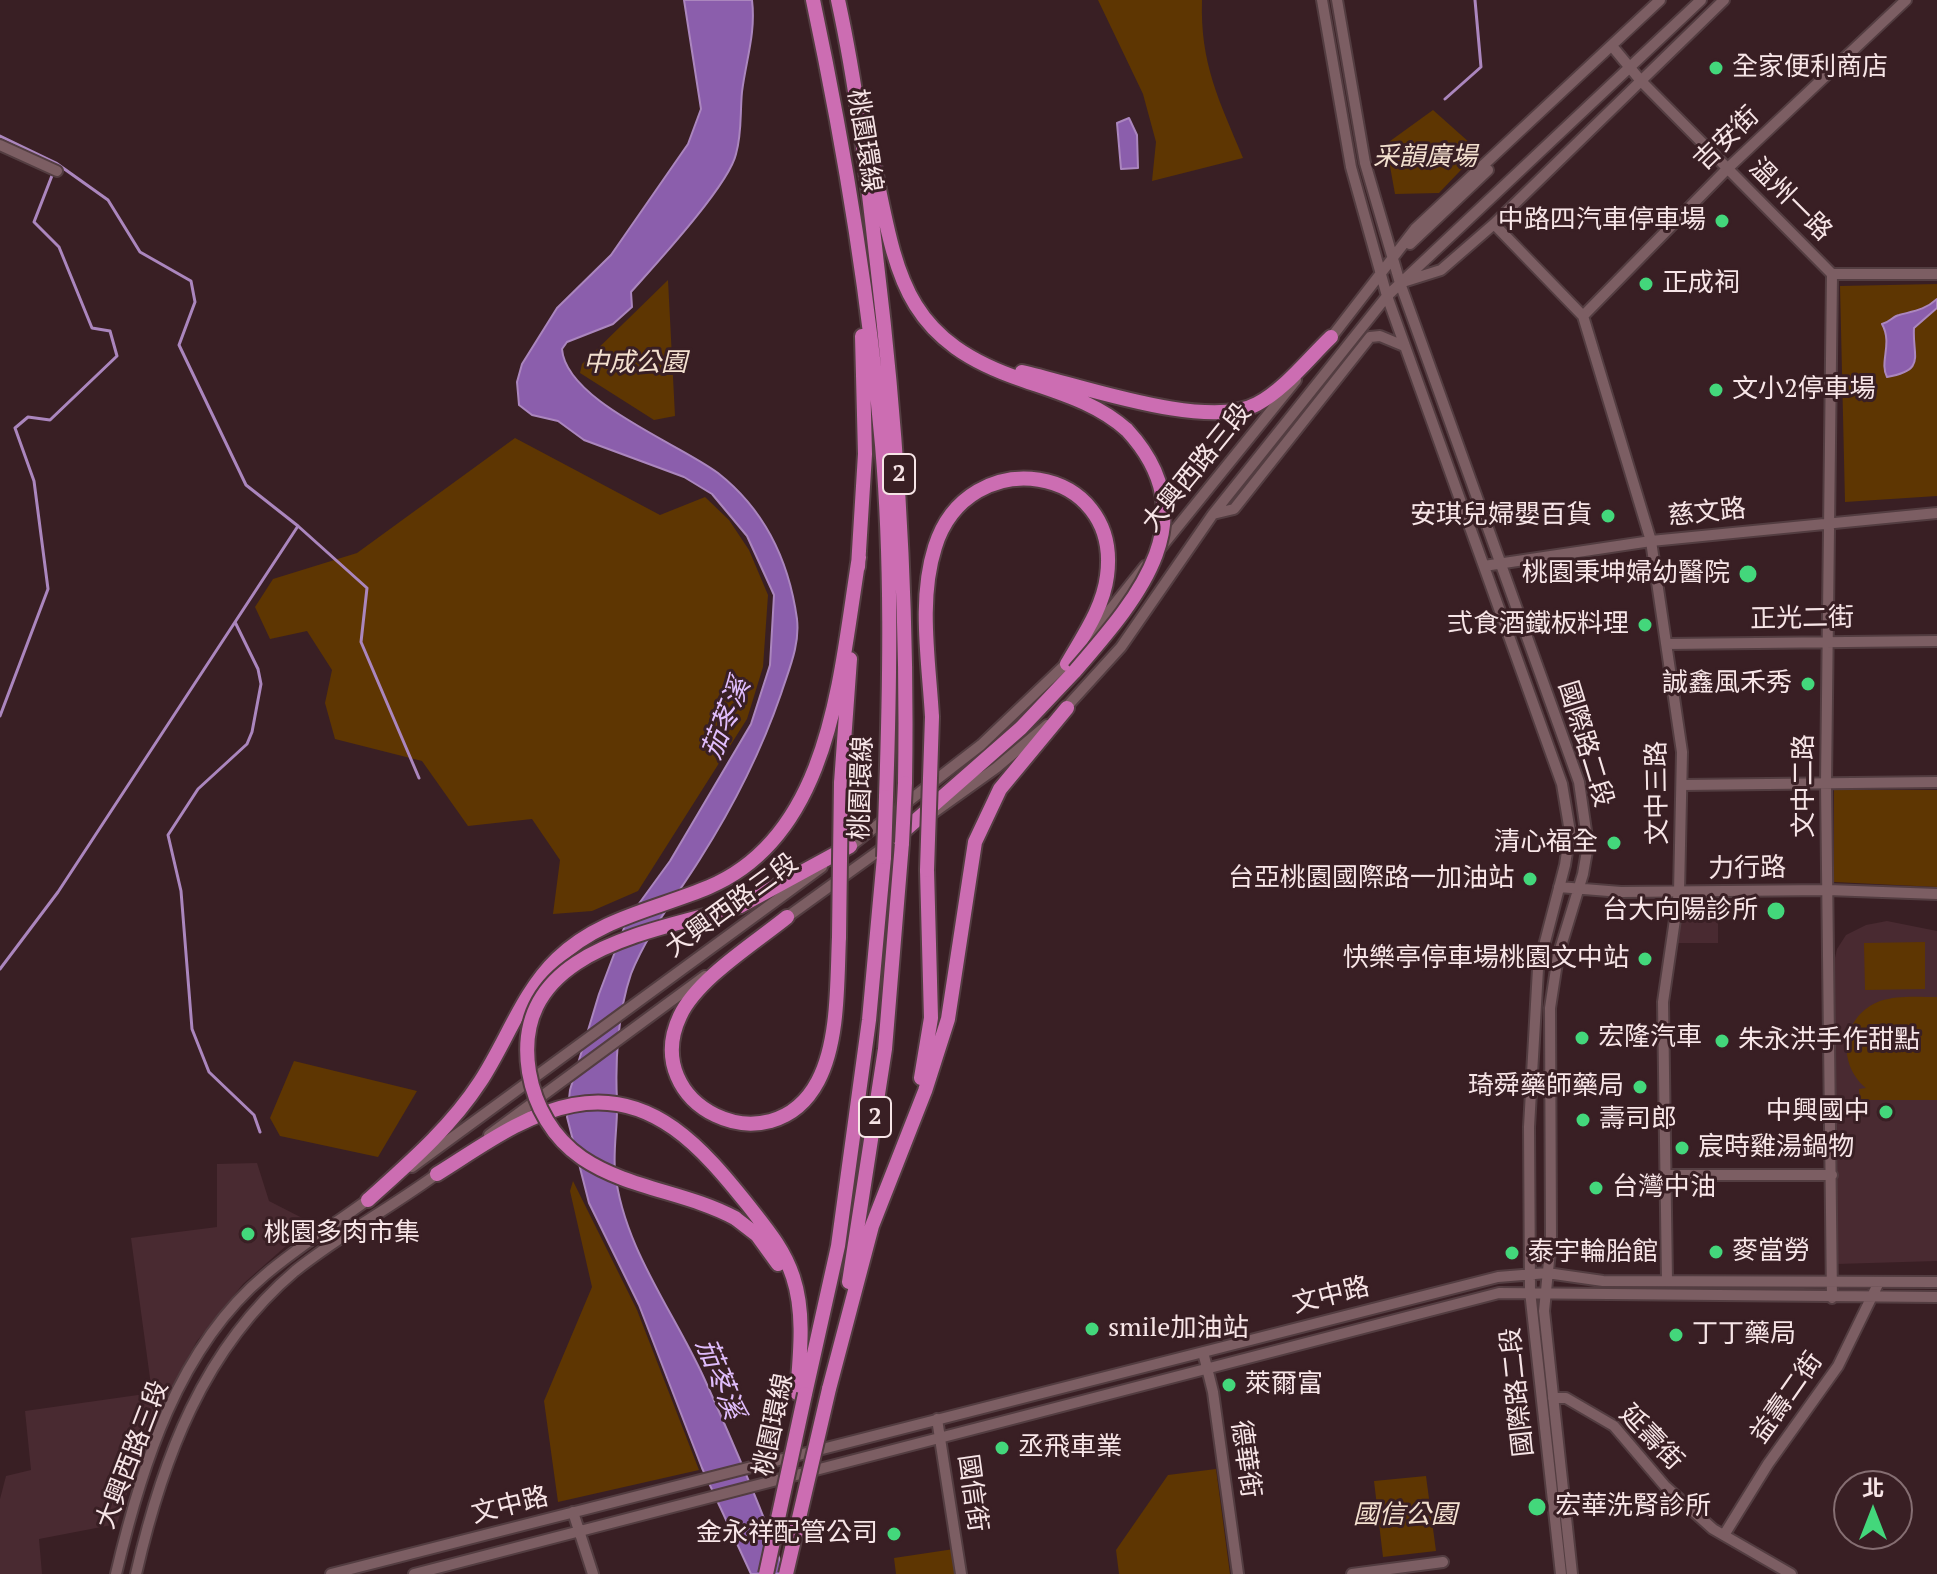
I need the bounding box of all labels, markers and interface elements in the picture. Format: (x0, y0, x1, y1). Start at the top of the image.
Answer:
place label: 全家便利商店 (1732, 52, 1888, 84)
marker: 全家便利商店 (1707, 59, 1725, 77)
street label: 桃園環線 (840, 87, 888, 195)
street label: 吉安街 (1688, 101, 1766, 177)
park label: 采韻廣場 (1373, 142, 1477, 174)
street label: 溫州一路 (1742, 152, 1838, 248)
place label: 中路四汽車停車場 (1498, 205, 1706, 237)
marker: 中路四汽車停車場 (1713, 212, 1731, 230)
place label: 正成祠 (1662, 268, 1740, 300)
marker: 正成祠 (1637, 275, 1655, 293)
park label: 中成公園 (583, 348, 687, 380)
place label: 文小2停車場 (1732, 374, 1876, 406)
marker: 文小2停車場 (1707, 381, 1725, 399)
street label: 大興西路三段 (1136, 398, 1258, 538)
road number: 2 (883, 454, 915, 494)
street label: 慈文路 (1667, 493, 1747, 533)
place label: 安琪兒婦嬰百貨 (1410, 500, 1592, 532)
marker: 安琪兒婦嬰百貨 (1599, 507, 1617, 525)
place label: 桃園秉坤婦幼醫院 (1522, 558, 1730, 590)
marker: 桃園秉坤婦幼醫院 (1737, 563, 1759, 585)
street label: 正光二街 (1750, 602, 1854, 636)
place label: 弍食酒鐵板料理 (1447, 609, 1629, 641)
marker: 弍食酒鐵板料理 (1636, 616, 1654, 634)
place label: 誠鑫風禾秀 (1662, 668, 1792, 700)
water label: 茄苳溪 (696, 674, 758, 764)
marker: 誠鑫風禾秀 (1799, 675, 1817, 693)
street label: 國際路二段 (1551, 677, 1619, 811)
street label: 文中二路 (1789, 734, 1821, 838)
street label: 桃園環線 (845, 735, 879, 841)
street label: 文中三路 (1641, 741, 1675, 845)
place label: 清心福全 (1494, 827, 1598, 859)
marker: 清心福全 (1605, 834, 1623, 852)
street label: 大興西路三段 (660, 848, 804, 964)
street label: 力行路 (1708, 853, 1786, 885)
place label: 台亞桃園國際路一加油站 (1228, 863, 1514, 895)
marker: 台亞桃園國際路一加油站 (1521, 870, 1539, 888)
place label: 台大向陽診所 (1602, 895, 1758, 927)
marker: 台大向陽診所 (1765, 900, 1787, 922)
place label: 快樂亭停車場桃園文中站 (1343, 943, 1629, 975)
marker: 快樂亭停車場桃園文中站 (1636, 950, 1654, 968)
place label: 宏隆汽車 (1598, 1022, 1702, 1054)
place label: 朱永洪手作甜點 (1738, 1025, 1920, 1057)
marker: 宏隆汽車 (1573, 1029, 1591, 1047)
marker: 朱永洪手作甜點 (1713, 1032, 1731, 1050)
place label: 琦舜藥師藥局 (1468, 1071, 1624, 1103)
marker: 琦舜藥師藥局 (1631, 1078, 1649, 1096)
place label: 中興國中 (1766, 1096, 1870, 1128)
road number: 2 (859, 1097, 891, 1137)
marker: 中興國中 (1877, 1103, 1895, 1121)
place label: 壽司郎 (1599, 1104, 1677, 1136)
marker: 壽司郎 (1574, 1111, 1592, 1129)
place label: 宸時雞湯鍋物 (1698, 1132, 1854, 1164)
marker: 宸時雞湯鍋物 (1673, 1139, 1691, 1157)
place label: 台灣中油 (1612, 1172, 1716, 1204)
marker: 台灣中油 (1587, 1179, 1605, 1197)
place label: 桃園多肉市集 (264, 1218, 420, 1250)
marker: 桃園多肉市集 (239, 1225, 257, 1243)
place label: 麥當勞 (1732, 1236, 1810, 1268)
place label: 泰宇輪胎館 (1528, 1237, 1658, 1269)
marker: 麥當勞 (1707, 1243, 1725, 1261)
marker: 泰宇輪胎館 (1503, 1244, 1521, 1262)
street label: 文中路 (1289, 1271, 1373, 1321)
place label: smile加油站 (1108, 1313, 1248, 1345)
place label: 丁丁藥局 (1692, 1319, 1796, 1351)
marker: smile加油站 (1083, 1320, 1101, 1338)
street label: 國際路二段 (1496, 1326, 1540, 1458)
marker: 丁丁藥局 (1667, 1326, 1685, 1344)
water label: 茄苳溪 (688, 1334, 750, 1424)
street label: 益壽二街 (1744, 1346, 1830, 1450)
place label: 萊爾富 (1245, 1369, 1323, 1401)
street label: 桃園環線 (748, 1371, 800, 1479)
marker: 萊爾富 (1220, 1376, 1238, 1394)
street label: 大興西路三段 (90, 1377, 176, 1533)
street label: 延壽街 (1613, 1399, 1689, 1477)
street label: 德華街 (1224, 1418, 1266, 1500)
place label: 丞飛車業 (1018, 1432, 1122, 1464)
marker: 丞飛車業 (993, 1439, 1011, 1457)
street label: 國信街 (951, 1452, 993, 1534)
north arrow (1833, 1470, 1913, 1550)
text: 北 (1862, 1473, 1884, 1502)
street label: 文中路 (468, 1481, 552, 1531)
place label: 宏華洗腎診所 (1555, 1491, 1711, 1523)
marker: 宏華洗腎診所 (1526, 1496, 1548, 1518)
park label: 國信公園 (1353, 1500, 1457, 1532)
place label: 金永祥配管公司 (696, 1518, 878, 1550)
marker: 金永祥配管公司 (885, 1525, 903, 1543)

